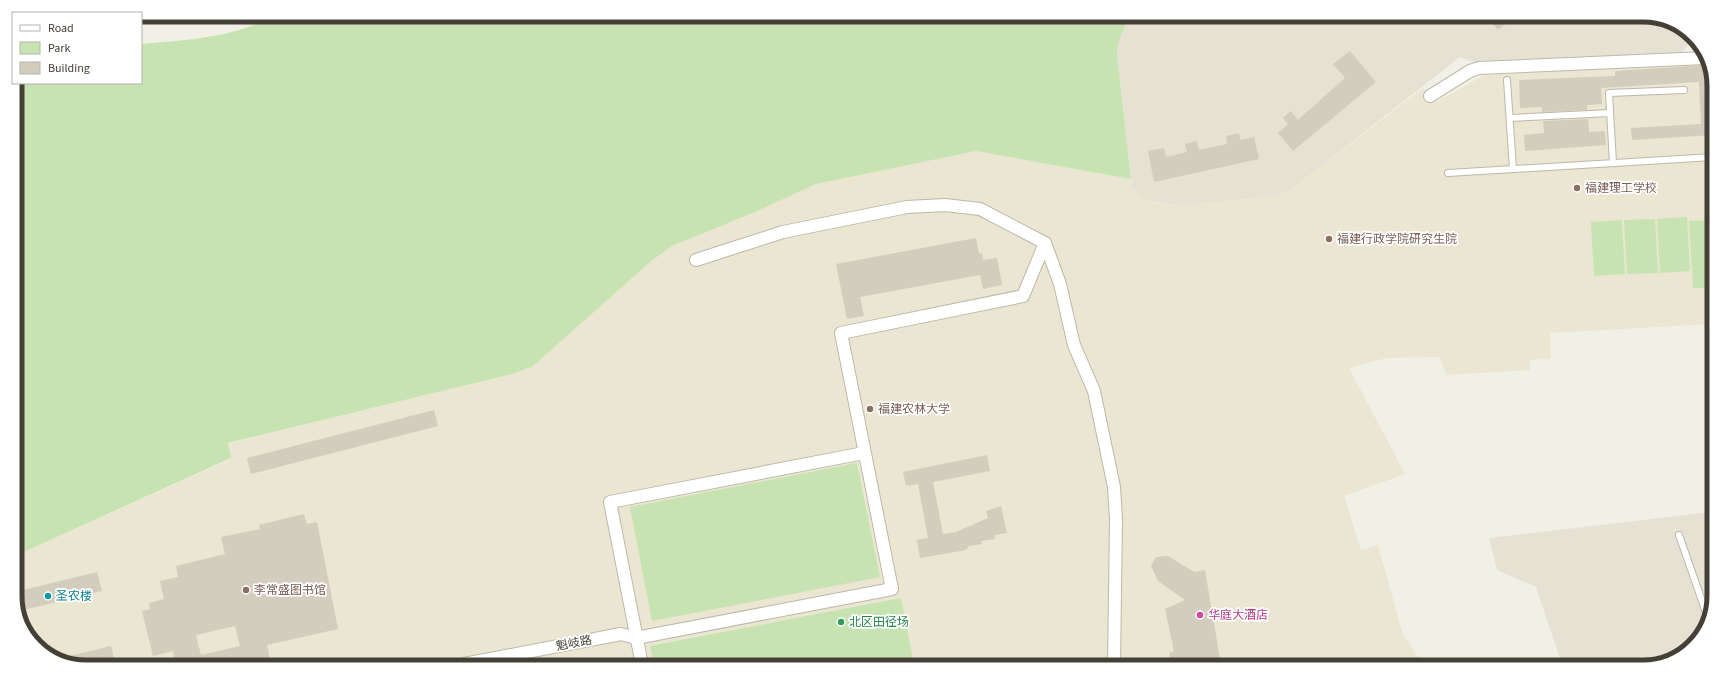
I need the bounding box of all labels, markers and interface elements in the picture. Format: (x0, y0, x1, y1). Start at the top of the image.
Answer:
legend (12, 12, 142, 84)
text: Road (48, 20, 74, 37)
text: Park (48, 40, 70, 57)
text: Building (48, 60, 90, 77)
place label: 福建理工学校 (1585, 180, 1657, 197)
marker: 福建理工学校 (1572, 183, 1582, 193)
place label: 福建行政学院研究生院 (1337, 231, 1457, 248)
marker: 福建行政学院研究生院 (1324, 234, 1334, 244)
place label: 福建农林大学 (878, 401, 950, 418)
marker: 福建农林大学 (865, 404, 875, 414)
place label: 李常盛图书馆 (254, 582, 326, 599)
marker: 李常盛图书馆 (241, 585, 251, 595)
place label: 圣农楼 (56, 588, 92, 605)
marker: 圣农楼 (43, 591, 53, 601)
place label: 华庭大酒店 (1208, 607, 1268, 624)
marker: 华庭大酒店 (1195, 610, 1205, 620)
place label: 北区田径场 (849, 614, 909, 631)
marker: 北区田径场 (836, 617, 846, 627)
street label: 魁岐路 (555, 632, 593, 655)

